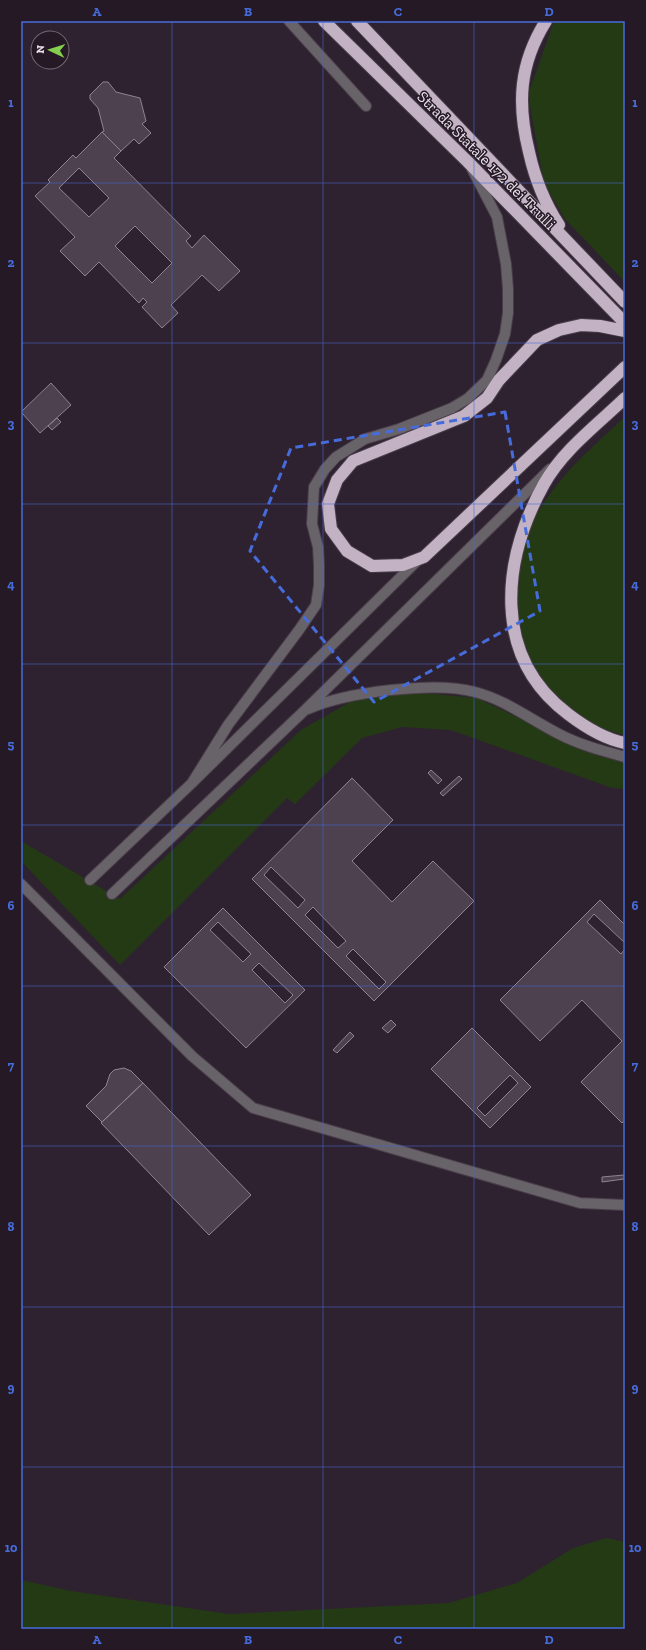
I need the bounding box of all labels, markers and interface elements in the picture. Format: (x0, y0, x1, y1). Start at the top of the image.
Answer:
text: A (93, 4, 102, 19)
text: B (244, 4, 252, 19)
text: C (394, 4, 402, 19)
text: D (544, 4, 554, 19)
north arrow (30, 30, 70, 70)
text: N (34, 44, 47, 54)
street label: Strada Statale 172 dei Trulli (413, 87, 560, 234)
text: 1 (8, 95, 14, 110)
text: 1 (632, 95, 638, 110)
text: 2 (8, 255, 15, 270)
text: 2 (632, 255, 639, 270)
text: 3 (8, 416, 15, 431)
text: 3 (632, 416, 639, 431)
text: 4 (7, 577, 15, 592)
text: 4 (631, 577, 639, 592)
text: 5 (8, 737, 15, 752)
text: 5 (632, 737, 639, 752)
text: 6 (8, 898, 15, 913)
text: 6 (632, 898, 639, 913)
text: 7 (8, 1058, 15, 1073)
text: 7 (632, 1058, 639, 1073)
text: 8 (7, 1219, 15, 1234)
text: 8 (631, 1219, 639, 1234)
text: 9 (8, 1380, 15, 1395)
text: 9 (632, 1380, 639, 1395)
text: 10 (5, 1540, 18, 1555)
text: 10 (629, 1540, 642, 1555)
text: A (93, 1632, 102, 1647)
text: B (244, 1632, 252, 1647)
text: C (394, 1632, 402, 1647)
text: D (544, 1632, 554, 1647)

